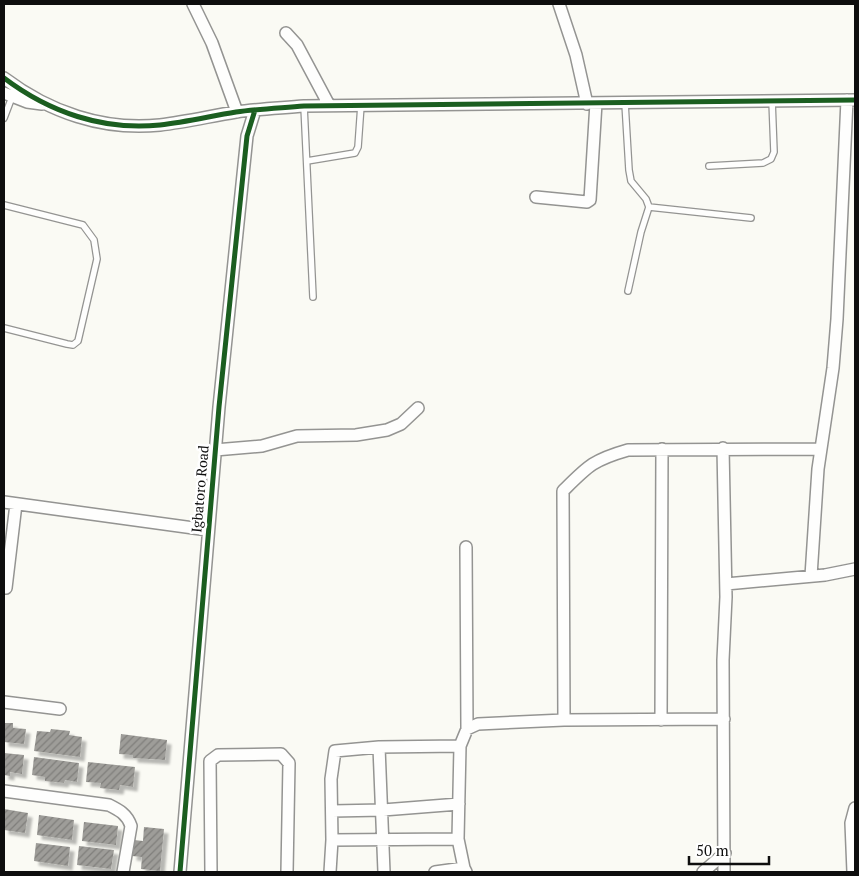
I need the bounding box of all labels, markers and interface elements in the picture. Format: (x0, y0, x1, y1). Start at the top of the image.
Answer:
street label: Igbatoro Road (186, 444, 213, 533)
scale bar (689, 834, 769, 866)
text: 50 m (696, 840, 729, 860)

